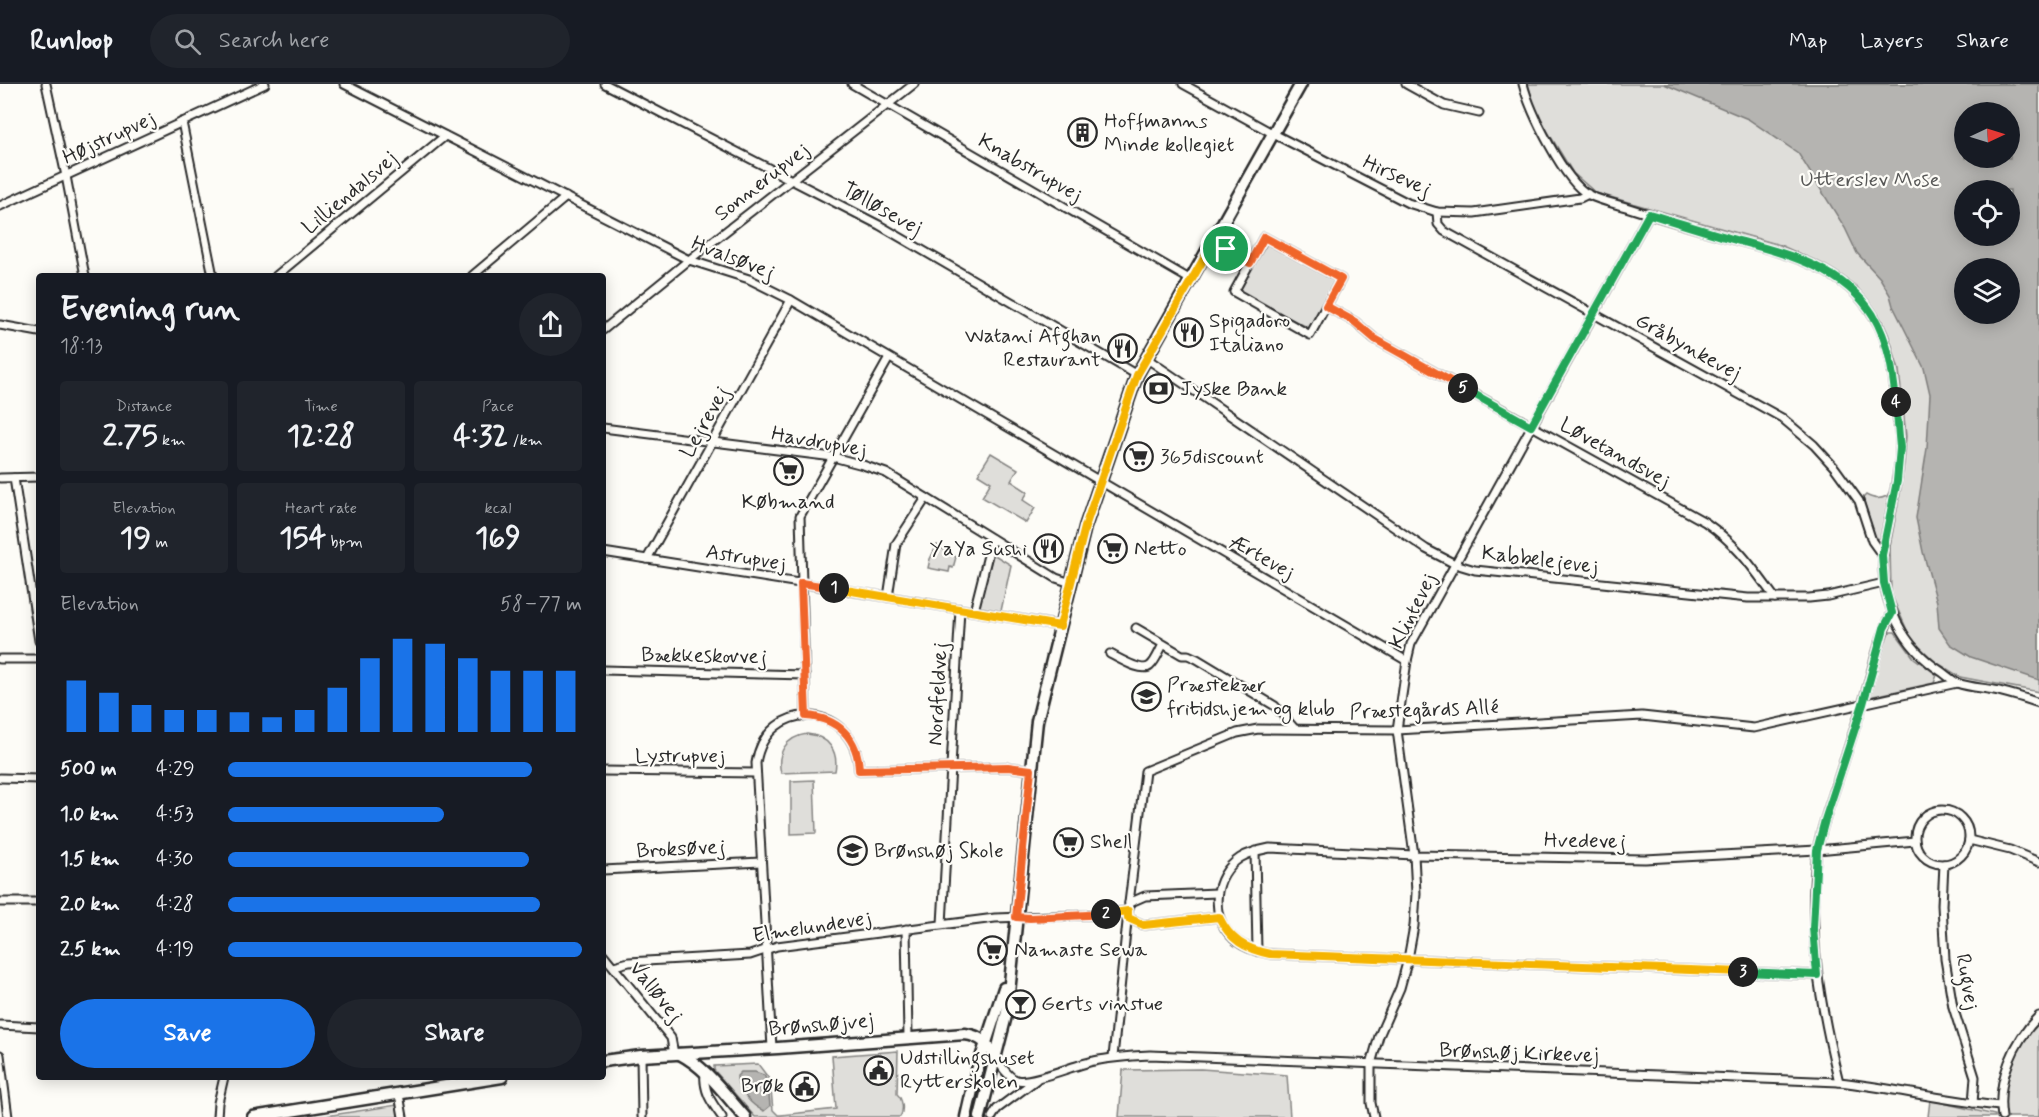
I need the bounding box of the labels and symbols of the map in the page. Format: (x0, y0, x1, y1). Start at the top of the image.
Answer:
north arrow (1954, 102, 2020, 168)
street label: Højstrupvej (58, 104, 160, 172)
place label: Hoffmanns Minde kollegiet (1104, 107, 1234, 159)
building icon: Hoffmanns Minde kollegiet (1067, 117, 1099, 149)
street label: Knabstrupvej (973, 127, 1087, 209)
street label: Sonnerupvej (709, 136, 815, 228)
street label: Lilliendalsvej (296, 145, 404, 241)
street label: Hirsevej (1358, 149, 1436, 203)
park label: Utterslev Mose (1800, 166, 1940, 194)
street label: Tølløsevej (837, 175, 927, 243)
pin (1200, 223, 1251, 274)
street label: Hvalsøvej (687, 229, 779, 287)
street label: Gråbynkevej (1630, 306, 1746, 388)
place label: Spigadoro Italiano (1209, 307, 1290, 359)
restaurant icon: Spigadoro Italiano (1172, 317, 1204, 349)
place label: Watani Afghan Restaurant (965, 322, 1101, 374)
restaurant icon: Watani Afghan Restaurant (1106, 332, 1138, 364)
bank icon: Jyske Bank (1143, 373, 1175, 405)
pin: 5 (1448, 373, 1478, 403)
place label: Jyske Bank (1180, 375, 1288, 403)
street label: Lejrevej (674, 381, 736, 463)
pin: 4 (1881, 387, 1911, 417)
street label: Løvetandsvej (1555, 411, 1675, 495)
street label: Havdrupvej (769, 420, 869, 464)
supermarket icon: 365discount (1123, 441, 1155, 473)
place label: 365discount (1160, 443, 1264, 471)
supermarket icon: Købmand (772, 455, 804, 487)
place label: Købmand (741, 488, 835, 516)
street label: Ærtevej (1224, 527, 1300, 587)
restaurant icon: YaYa Sushi (1032, 533, 1064, 565)
supermarket icon: Netto (1097, 533, 1129, 565)
place label: YaYa Sushi (930, 535, 1027, 563)
place label: Netto (1134, 535, 1187, 563)
street label: Astrupvej (704, 538, 788, 578)
street label: Kabbelejevej (1480, 539, 1600, 581)
street label: Klintevej (1383, 568, 1443, 654)
pin: 1 (819, 573, 849, 603)
street label: Bækkeskovvej (641, 641, 767, 671)
street label: Nordfeldvej (921, 642, 955, 746)
place label: Præstekær fritidshjem og klub (1167, 671, 1335, 724)
school or university icon: Præstekær fritidshjem og klub (1130, 681, 1162, 713)
street label: Præstegårds Allé (1349, 693, 1499, 727)
street label: Lystrupvej (635, 742, 725, 770)
supermarket icon: Shell (1053, 826, 1085, 858)
street label: Hvedevej (1544, 826, 1626, 856)
place label: Shell (1090, 828, 1132, 856)
street label: Broksøvej (636, 833, 726, 865)
school or university icon: Brønshøj Skole (837, 835, 869, 867)
place label: Brønshøj Skole (874, 837, 1004, 865)
pin: 2 (1091, 899, 1121, 929)
street label: Elmelundevej (751, 904, 873, 950)
supermarket icon: Namaste Sewa (977, 934, 1009, 966)
place label: Namaste Sewa (1014, 936, 1147, 964)
street label: Rugvej (1946, 952, 1986, 1013)
street label: Valløvej (623, 955, 689, 1029)
pin: 3 (1728, 957, 1758, 987)
bar icon: Gerts vinstue (1004, 988, 1036, 1020)
place label: Gerts vinstue (1041, 990, 1163, 1018)
street label: Brønshøjvej (767, 1006, 875, 1044)
street label: Brønshøj Kirkevej (1439, 1036, 1599, 1070)
place label: Udstillingshuset Rytterskolen (900, 1044, 1035, 1096)
public building icon: Udstillingshuset Rytterskolen (863, 1054, 895, 1086)
public building icon: Brøk (789, 1070, 821, 1102)
place label: Brøk (741, 1072, 784, 1100)

